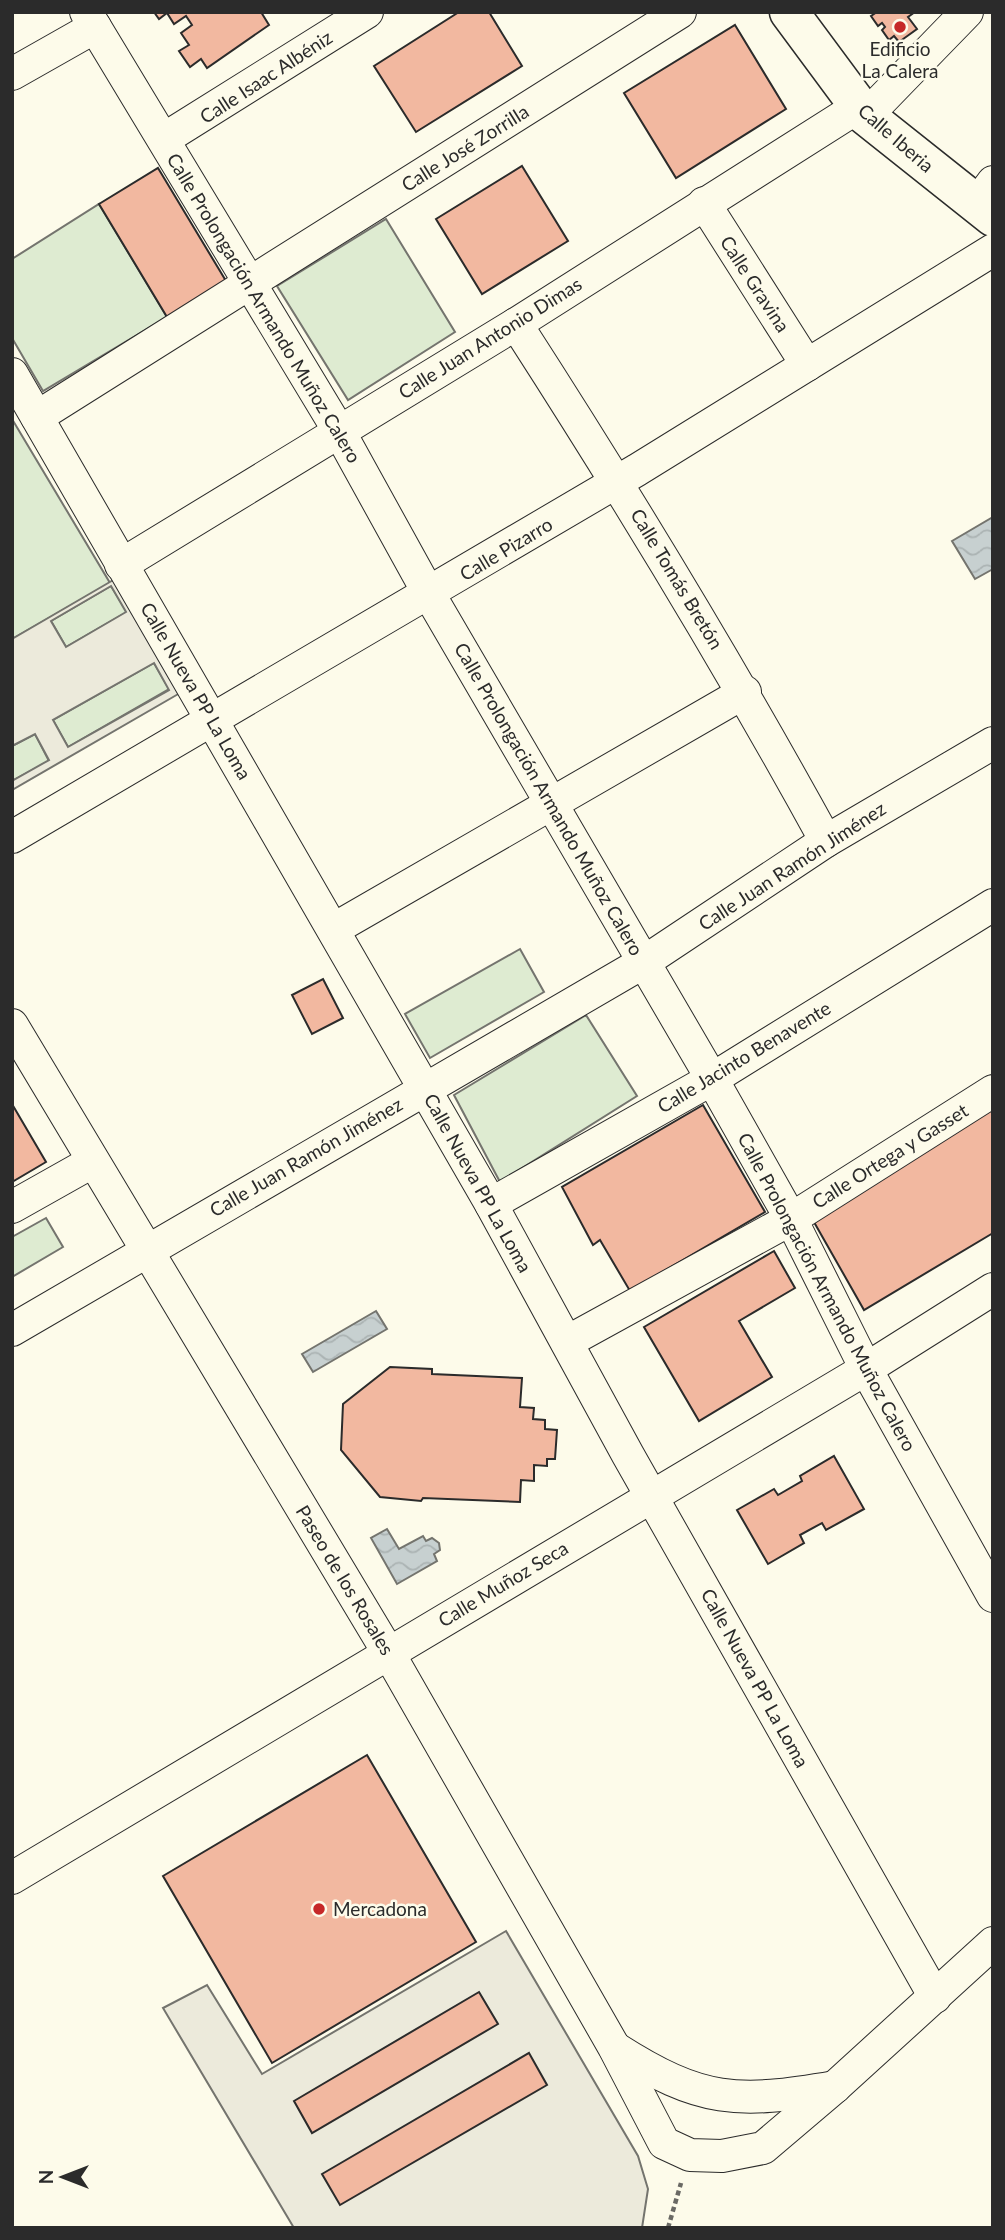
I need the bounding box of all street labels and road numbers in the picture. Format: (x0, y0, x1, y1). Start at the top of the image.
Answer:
street label: Calle Isaac Albéniz (195, 25, 336, 128)
street label: Calle José Zorrilla (397, 99, 533, 196)
street label: Calle Iberia (854, 99, 939, 177)
street label: Calle Prolongación Armando Muñoz Calero (163, 149, 366, 467)
street label: Calle Gravina (716, 231, 795, 336)
street label: Calle Juan Antonio Dimas (394, 272, 586, 403)
street label: Calle Tomás Bretón (626, 504, 728, 653)
street label: Calle Pizarro (455, 512, 556, 585)
street label: Calle Nueva PP La Loma (136, 598, 257, 783)
street label: Calle Prolongación Armando Muñoz Calero (450, 638, 649, 959)
street label: Calle Juan Ramón Jiménez (694, 796, 890, 935)
street label: Calle Jacinto Benavente (653, 996, 834, 1117)
street label: Calle Nueva PP La Loma (420, 1089, 537, 1276)
street label: Calle Juan Ramón Jiménez (205, 1092, 406, 1221)
street label: Calle Ortega y Gasset (808, 1098, 972, 1213)
street label: Calle Prolongación Armando Muñoz Calero (733, 1129, 921, 1455)
street label: Paseo de los Rosales (292, 1501, 399, 1659)
street label: Calle Muñoz Seca (434, 1536, 572, 1631)
street label: Calle Nueva PP La Loma (697, 1584, 814, 1771)

